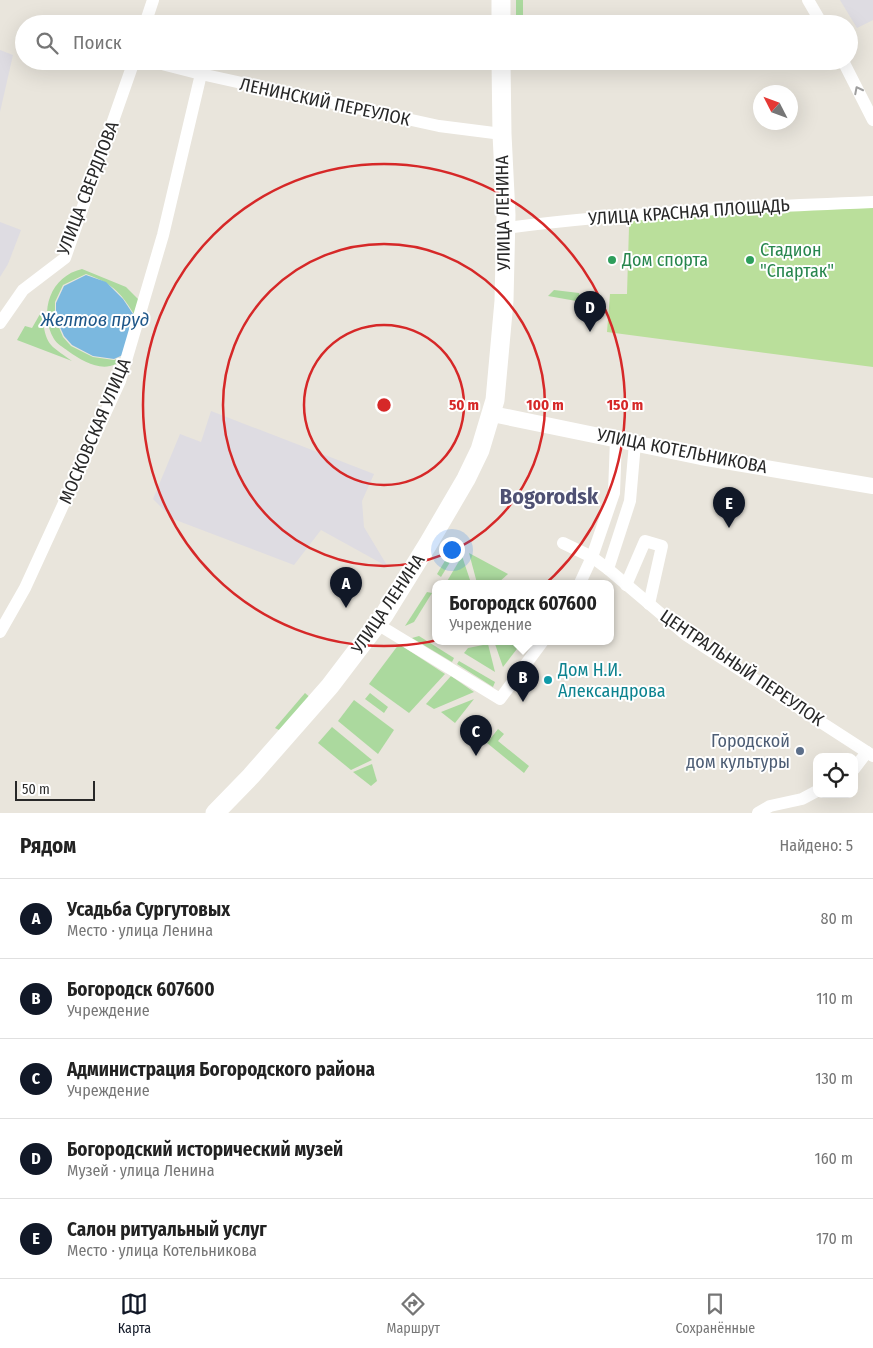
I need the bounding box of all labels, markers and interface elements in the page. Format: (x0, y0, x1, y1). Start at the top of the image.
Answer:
search box (15, 15, 858, 70)
icon: search (33, 29, 61, 57)
text: Поиск (73, 31, 122, 54)
street label: ЛЕНИНСКИЙ ПЕРЕУЛОК (238, 73, 413, 131)
north arrow (753, 85, 798, 130)
one-way arrow (854, 87, 864, 96)
street label: УЛИЦА СВЕРДЛОВА (52, 118, 124, 259)
street label: УЛИЦА ЛЕНИНА (491, 154, 515, 272)
street label: УЛИЦА КРАСНАЯ ПЛОЩАДЬ (587, 194, 790, 230)
place label: Стадион "Спартак" (760, 239, 834, 282)
place label: Дом спорта (621, 249, 708, 271)
marker: Дом спорта (606, 254, 618, 266)
marker: Стадион "Спартак" (744, 254, 756, 266)
pin: D (574, 291, 606, 332)
water label: Желтов пруд (40, 308, 149, 331)
street label: МОСКОВСКАЯ УЛИЦА (54, 354, 136, 507)
centre of rings (375, 396, 393, 414)
text: 50 m (449, 396, 479, 414)
text: 100 m (526, 396, 564, 414)
text: 150 m (607, 396, 643, 414)
street label: УЛИЦА КОТЕЛЬНИКОВА (594, 424, 769, 478)
district label: Bogorodsk (500, 483, 599, 510)
pin: E (713, 487, 745, 528)
your location (439, 537, 465, 563)
street label: УЛИЦА ЛЕНИНА (346, 549, 430, 659)
pin: A (330, 567, 362, 608)
popup (432, 580, 614, 645)
text: Богородск 607600 (449, 592, 597, 615)
street label: ЦЕНТРАЛЬНЫЙ ПЕРЕУЛОК (656, 605, 828, 731)
text: Учреждение (449, 615, 532, 634)
place label: Дом Н.И. Александрова (557, 659, 666, 702)
pin: B (507, 661, 539, 702)
marker: Дом Н.И. Александрова (542, 674, 554, 686)
pin: C (460, 715, 492, 756)
place label: Городской дом культуры (686, 730, 790, 773)
marker: Городской дом культуры (794, 745, 806, 757)
map controls (813, 753, 858, 798)
button: locate (813, 753, 858, 798)
scale bar (15, 778, 95, 801)
text: 50 m (22, 781, 50, 798)
text: Рядом (20, 833, 76, 859)
text: Найдено: 5 (779, 836, 853, 855)
text: Усадьба Сургутовых (67, 898, 230, 921)
text: A (32, 909, 40, 928)
text: 80 m (821, 909, 853, 928)
text: Место · улица Ленина (67, 921, 213, 940)
text: Богородск 607600 (67, 978, 215, 1001)
text: B (32, 989, 40, 1008)
text: 110 m (816, 989, 853, 1008)
text: Учреждение (67, 1001, 150, 1020)
text: Администрация Богородского района (67, 1058, 375, 1081)
text: C (32, 1069, 40, 1088)
text: 130 m (815, 1069, 853, 1088)
text: Учреждение (67, 1081, 150, 1100)
text: Богородский исторический музей (67, 1138, 343, 1161)
text: D (31, 1149, 41, 1168)
text: 160 m (814, 1149, 853, 1168)
text: Музей · улица Ленина (67, 1161, 215, 1180)
text: Салон ритуальный услуг (67, 1218, 267, 1241)
text: E (32, 1229, 40, 1248)
text: 170 m (816, 1229, 853, 1248)
text: Место · улица Котельникова (67, 1241, 257, 1260)
tab: Карта (118, 1290, 151, 1337)
tab: Маршрут (386, 1290, 440, 1337)
tab: Сохранённые (675, 1290, 755, 1337)

